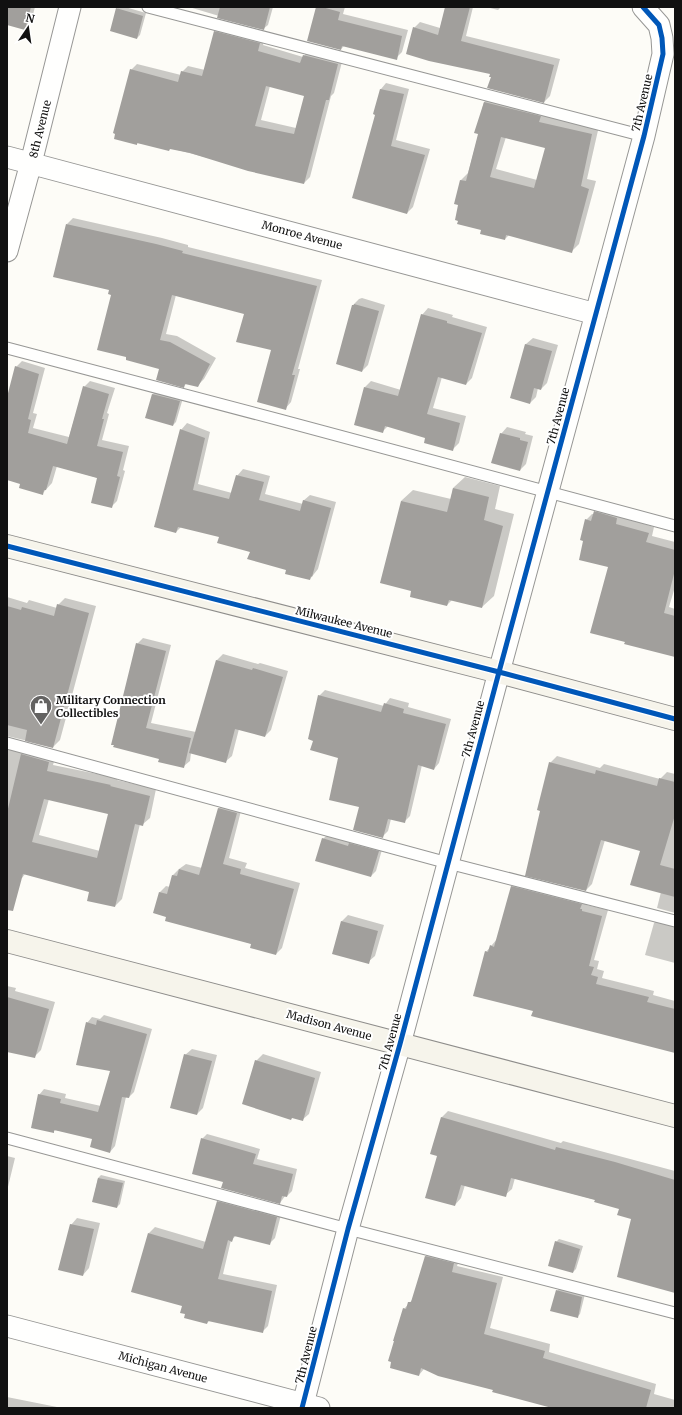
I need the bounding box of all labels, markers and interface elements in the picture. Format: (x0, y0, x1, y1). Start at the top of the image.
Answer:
north arrow (8, 8, 48, 48)
text: N (24, 10, 36, 26)
street label: 7th Avenue (629, 73, 655, 133)
street label: 8th Avenue (26, 98, 54, 159)
street label: Monroe Avenue (260, 218, 344, 253)
street label: 7th Avenue (544, 386, 572, 446)
street label: Milwaukee Avenue (294, 603, 394, 641)
shop icon: Military Connection Collectibles (28, 693, 54, 726)
place label: Military Connection Collectibles (56, 693, 166, 720)
street label: 7th Avenue (459, 699, 487, 759)
street label: Madison Avenue (285, 1007, 373, 1043)
street label: 7th Avenue (376, 1012, 404, 1072)
street label: 7th Avenue (292, 1325, 320, 1385)
street label: Michigan Avenue (117, 1348, 209, 1386)

